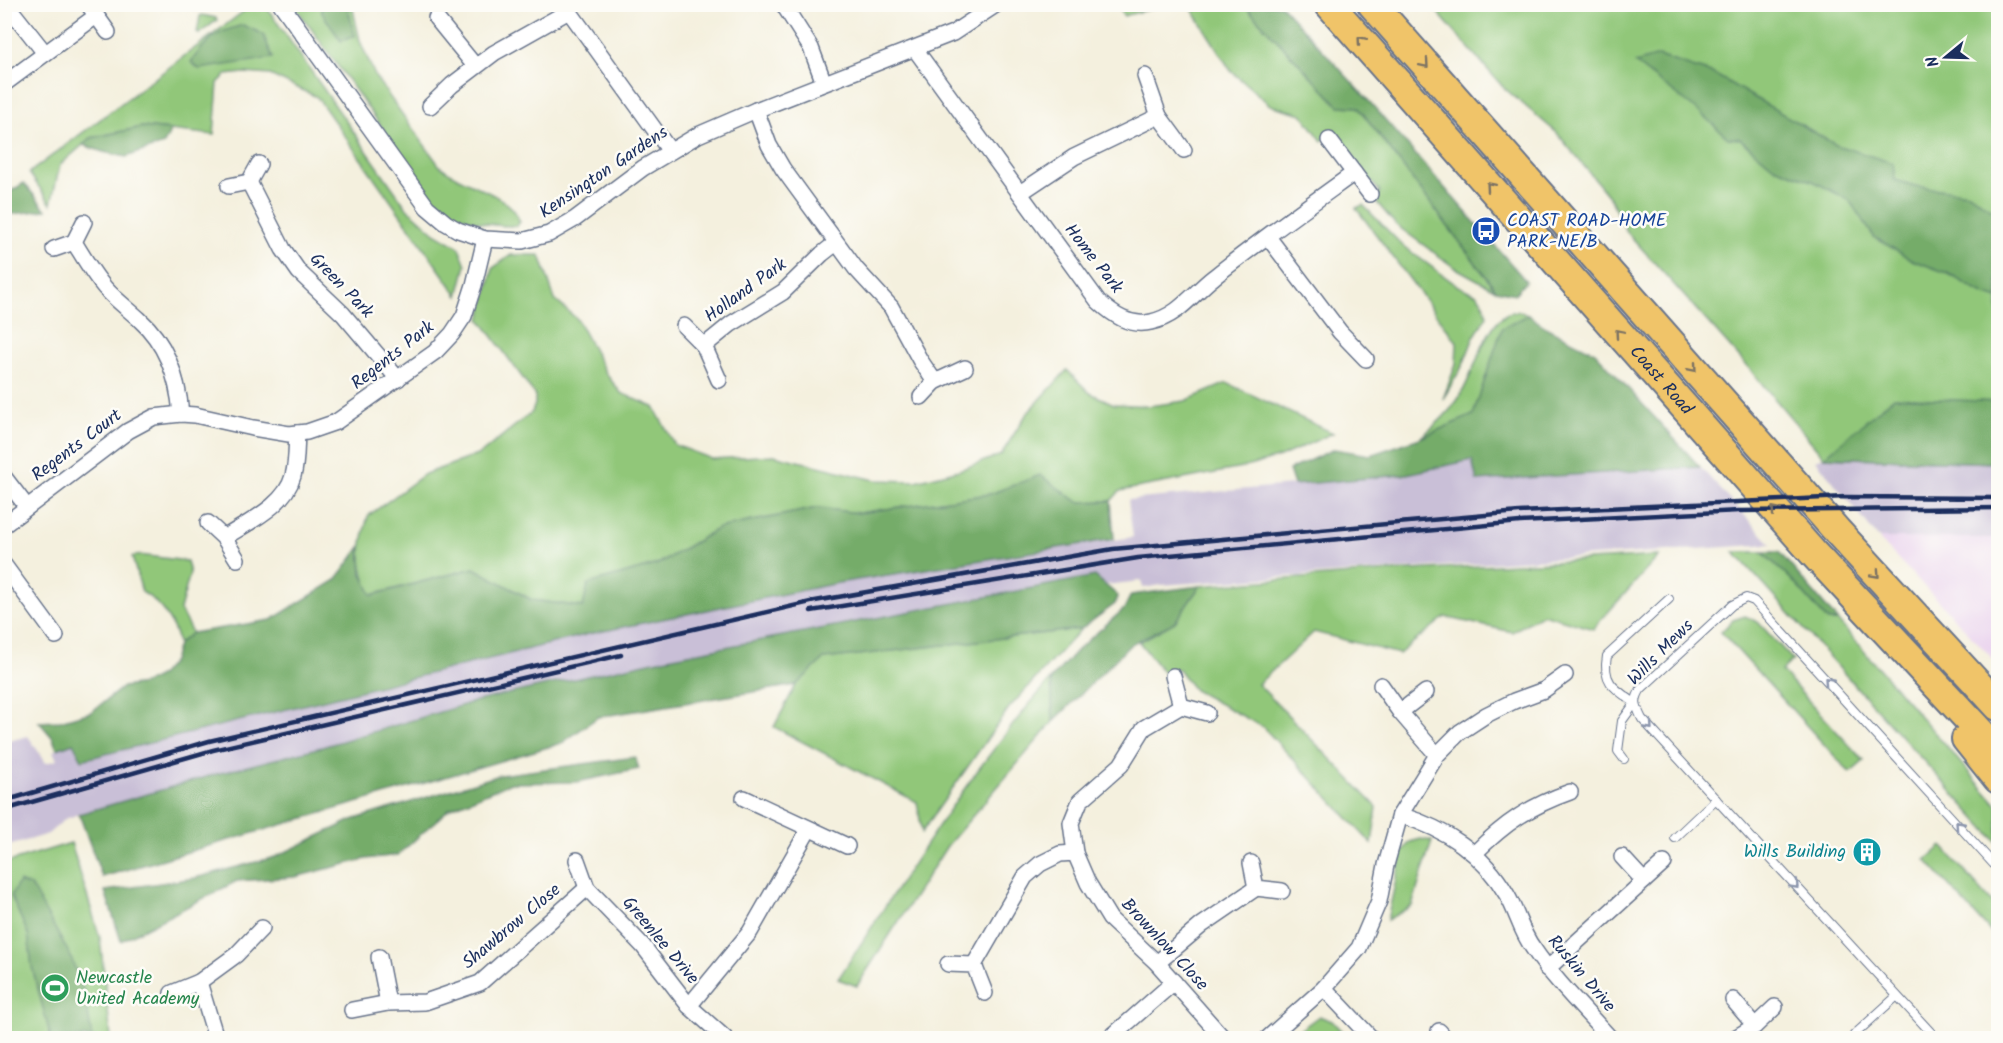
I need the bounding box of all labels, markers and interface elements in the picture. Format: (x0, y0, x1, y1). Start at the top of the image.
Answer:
north arrow (1916, 27, 1976, 87)
one-way arrow (1357, 36, 1368, 47)
text: N (1920, 53, 1947, 70)
one-way arrow (1418, 57, 1429, 68)
street label: Kensington Gardens (534, 119, 675, 227)
one-way arrow (1486, 182, 1497, 193)
place label: COAST ROAD-HOME PARK-NE/B (1507, 207, 1667, 257)
bus stop icon: COAST ROAD-HOME PARK-NE/B (1470, 215, 1502, 247)
street label: Home Park (1056, 218, 1130, 301)
street label: Green Park (302, 246, 380, 326)
street label: Holland Park (699, 251, 794, 331)
street label: Regents Park (345, 314, 441, 398)
one-way arrow (1615, 329, 1626, 340)
street label: Coast Road (1622, 339, 1701, 423)
one-way arrow (1686, 361, 1697, 372)
street label: Regents Court (25, 402, 129, 490)
one-way arrow (1771, 507, 1782, 517)
one-way arrow (1869, 567, 1880, 577)
street label: Wills Mews (1621, 613, 1701, 693)
one-way arrow (1824, 677, 1835, 688)
one-way arrow (1642, 719, 1653, 730)
one-way arrow (1955, 822, 1966, 832)
building icon: Wills Building (1851, 836, 1883, 868)
place label: Wills Building (1744, 838, 1846, 867)
street label: Shawbrow Close (456, 877, 568, 977)
one-way arrow (1788, 878, 1799, 888)
street label: Greenlee Drive (614, 890, 706, 992)
street label: Brownlow Close (1113, 892, 1215, 998)
street label: Ruskin Drive (1540, 929, 1622, 1019)
place label: Newcastle United Academy (76, 964, 200, 1014)
sports icon: Newcastle United Academy (39, 972, 71, 1004)

